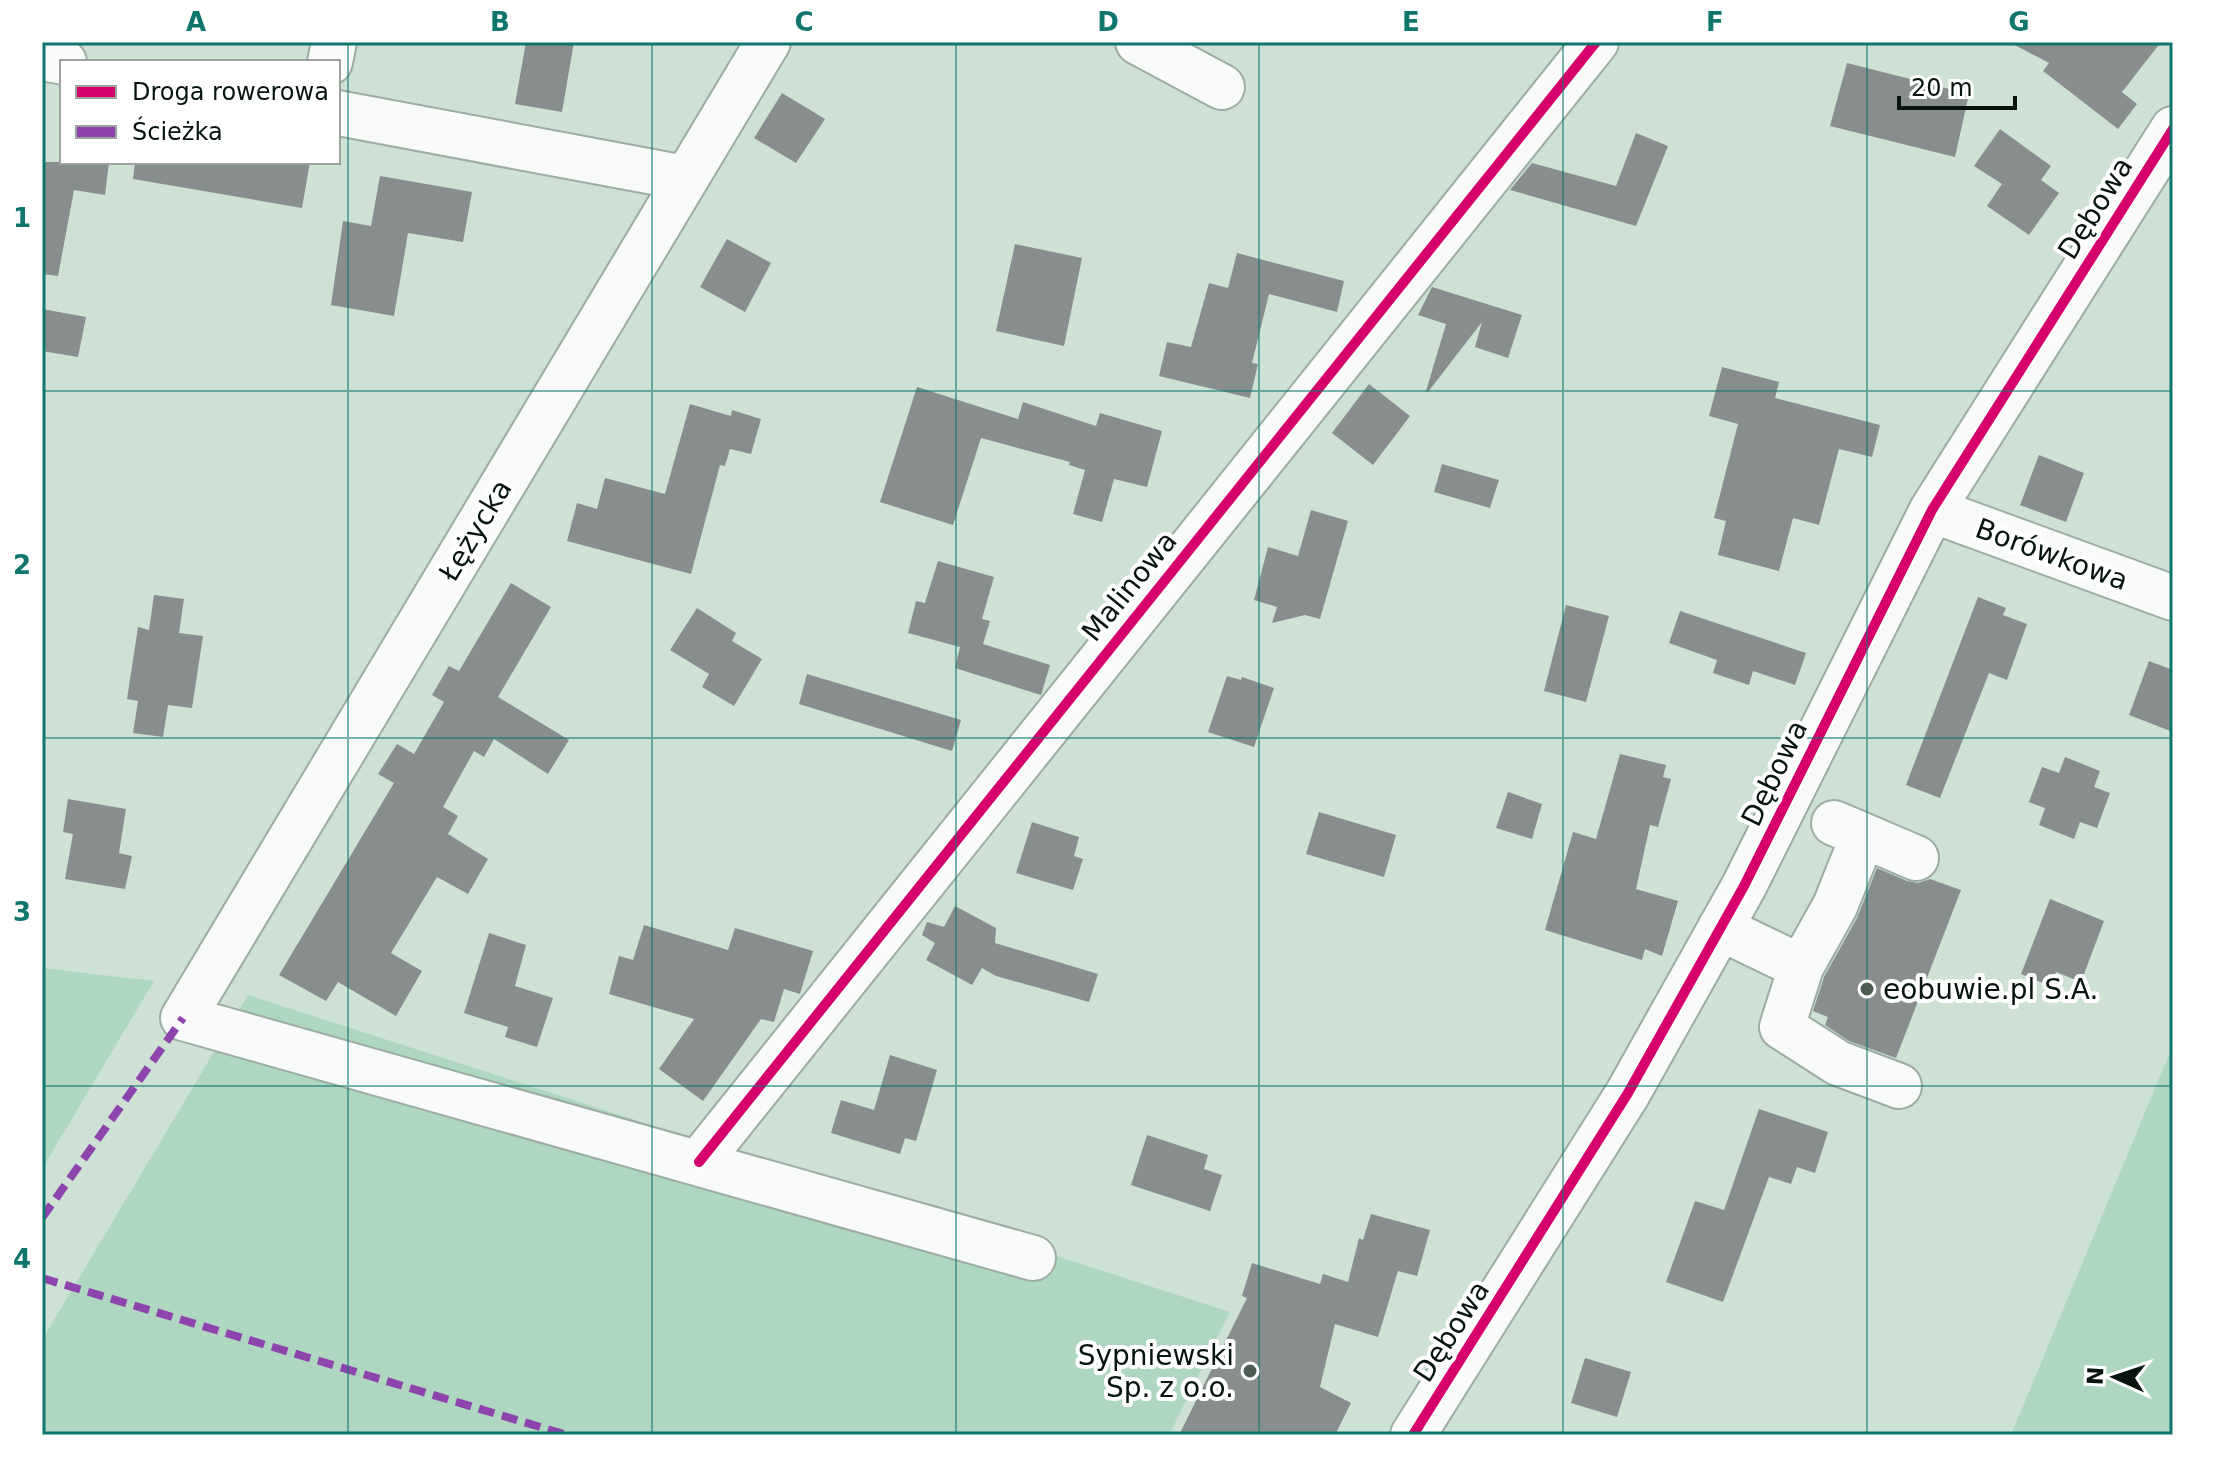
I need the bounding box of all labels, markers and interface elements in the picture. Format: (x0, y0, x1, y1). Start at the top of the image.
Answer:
text: A (186, 7, 206, 37)
text: B (490, 7, 510, 37)
text: C (794, 7, 814, 37)
text: D (1097, 7, 1119, 37)
text: E (1402, 7, 1420, 37)
text: F (1706, 7, 1724, 37)
text: G (2008, 7, 2030, 37)
legend (60, 60, 340, 164)
scale bar (1899, 60, 2015, 110)
text: 20 m (1911, 74, 1973, 102)
text: Droga rowerowa (132, 78, 329, 106)
text: Ścieżka (132, 116, 223, 146)
street label: Dębowa (2051, 151, 2140, 265)
text: 1 (13, 203, 31, 233)
street label: Łężycka (432, 474, 519, 588)
street label: Borówkowa (1971, 512, 2133, 597)
street label: Malinowa (1075, 525, 1184, 648)
text: 2 (13, 550, 31, 580)
street label: Dębowa (1735, 715, 1814, 832)
text: 3 (13, 897, 31, 927)
place label: eobuwie.pl S.A. (1883, 973, 2098, 1006)
marker: eobuwie.pl S.A. (1858, 980, 1876, 998)
text: 4 (13, 1244, 31, 1274)
street label: Dębowa (1407, 1275, 1496, 1388)
north arrow (2075, 1337, 2155, 1417)
place label: Sypniewski Sp. z o.o. (1078, 1339, 1234, 1404)
marker: Sypniewski Sp. z o.o. (1241, 1362, 1259, 1380)
text: N (2083, 1366, 2108, 1386)

